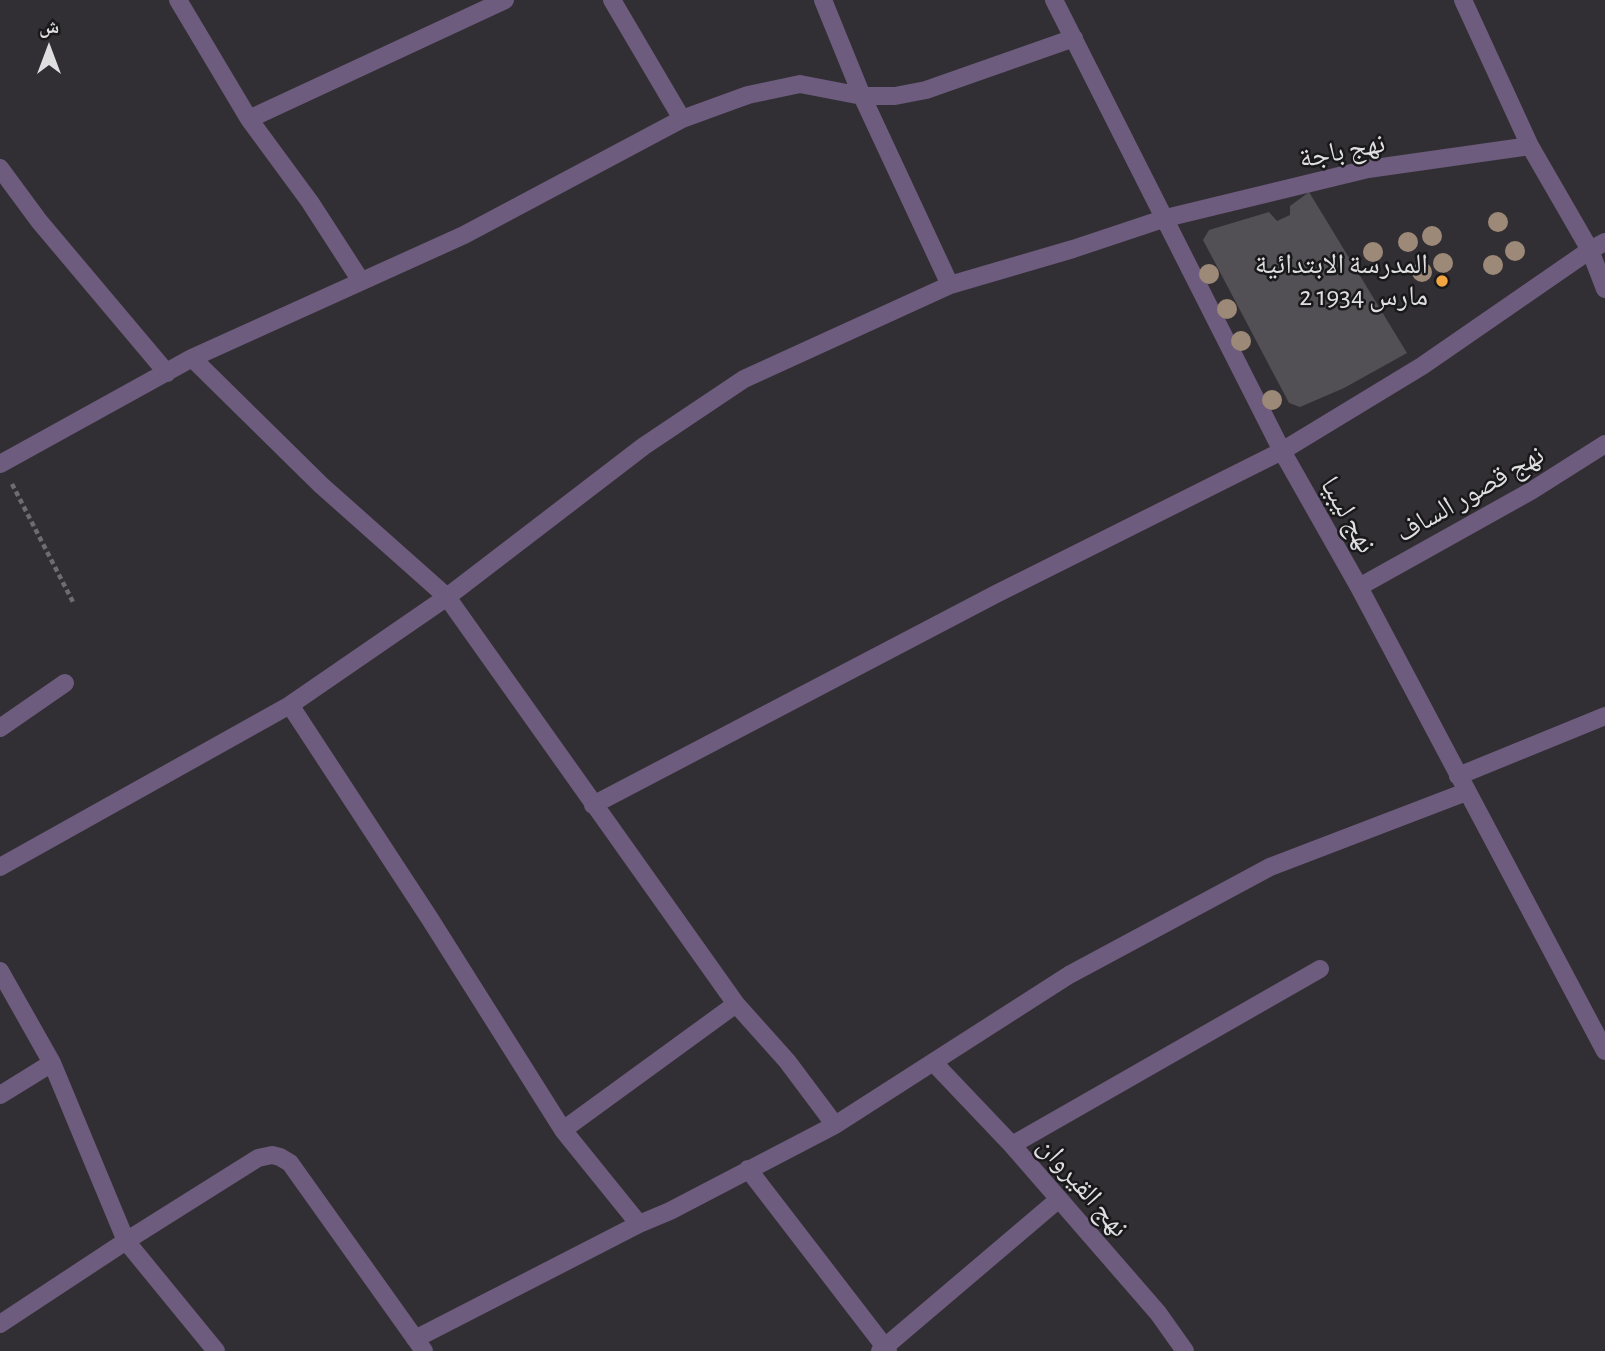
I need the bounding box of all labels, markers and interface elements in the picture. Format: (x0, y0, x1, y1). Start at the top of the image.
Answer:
north arrow (14, 14, 84, 84)
text: ش (39, 18, 59, 37)
street label: نهج باجة (1296, 126, 1388, 176)
place label: المدرسة الابتدائية 2 مارس 1934 (1255, 248, 1428, 314)
marker: المدرسة الابتدائية 2 مارس 1934 (1434, 273, 1450, 289)
street label: نهج قصور الساف (1390, 438, 1550, 550)
street label: نهج ليبيا (1313, 471, 1383, 559)
street label: نهج القيروان (1030, 1130, 1136, 1244)

